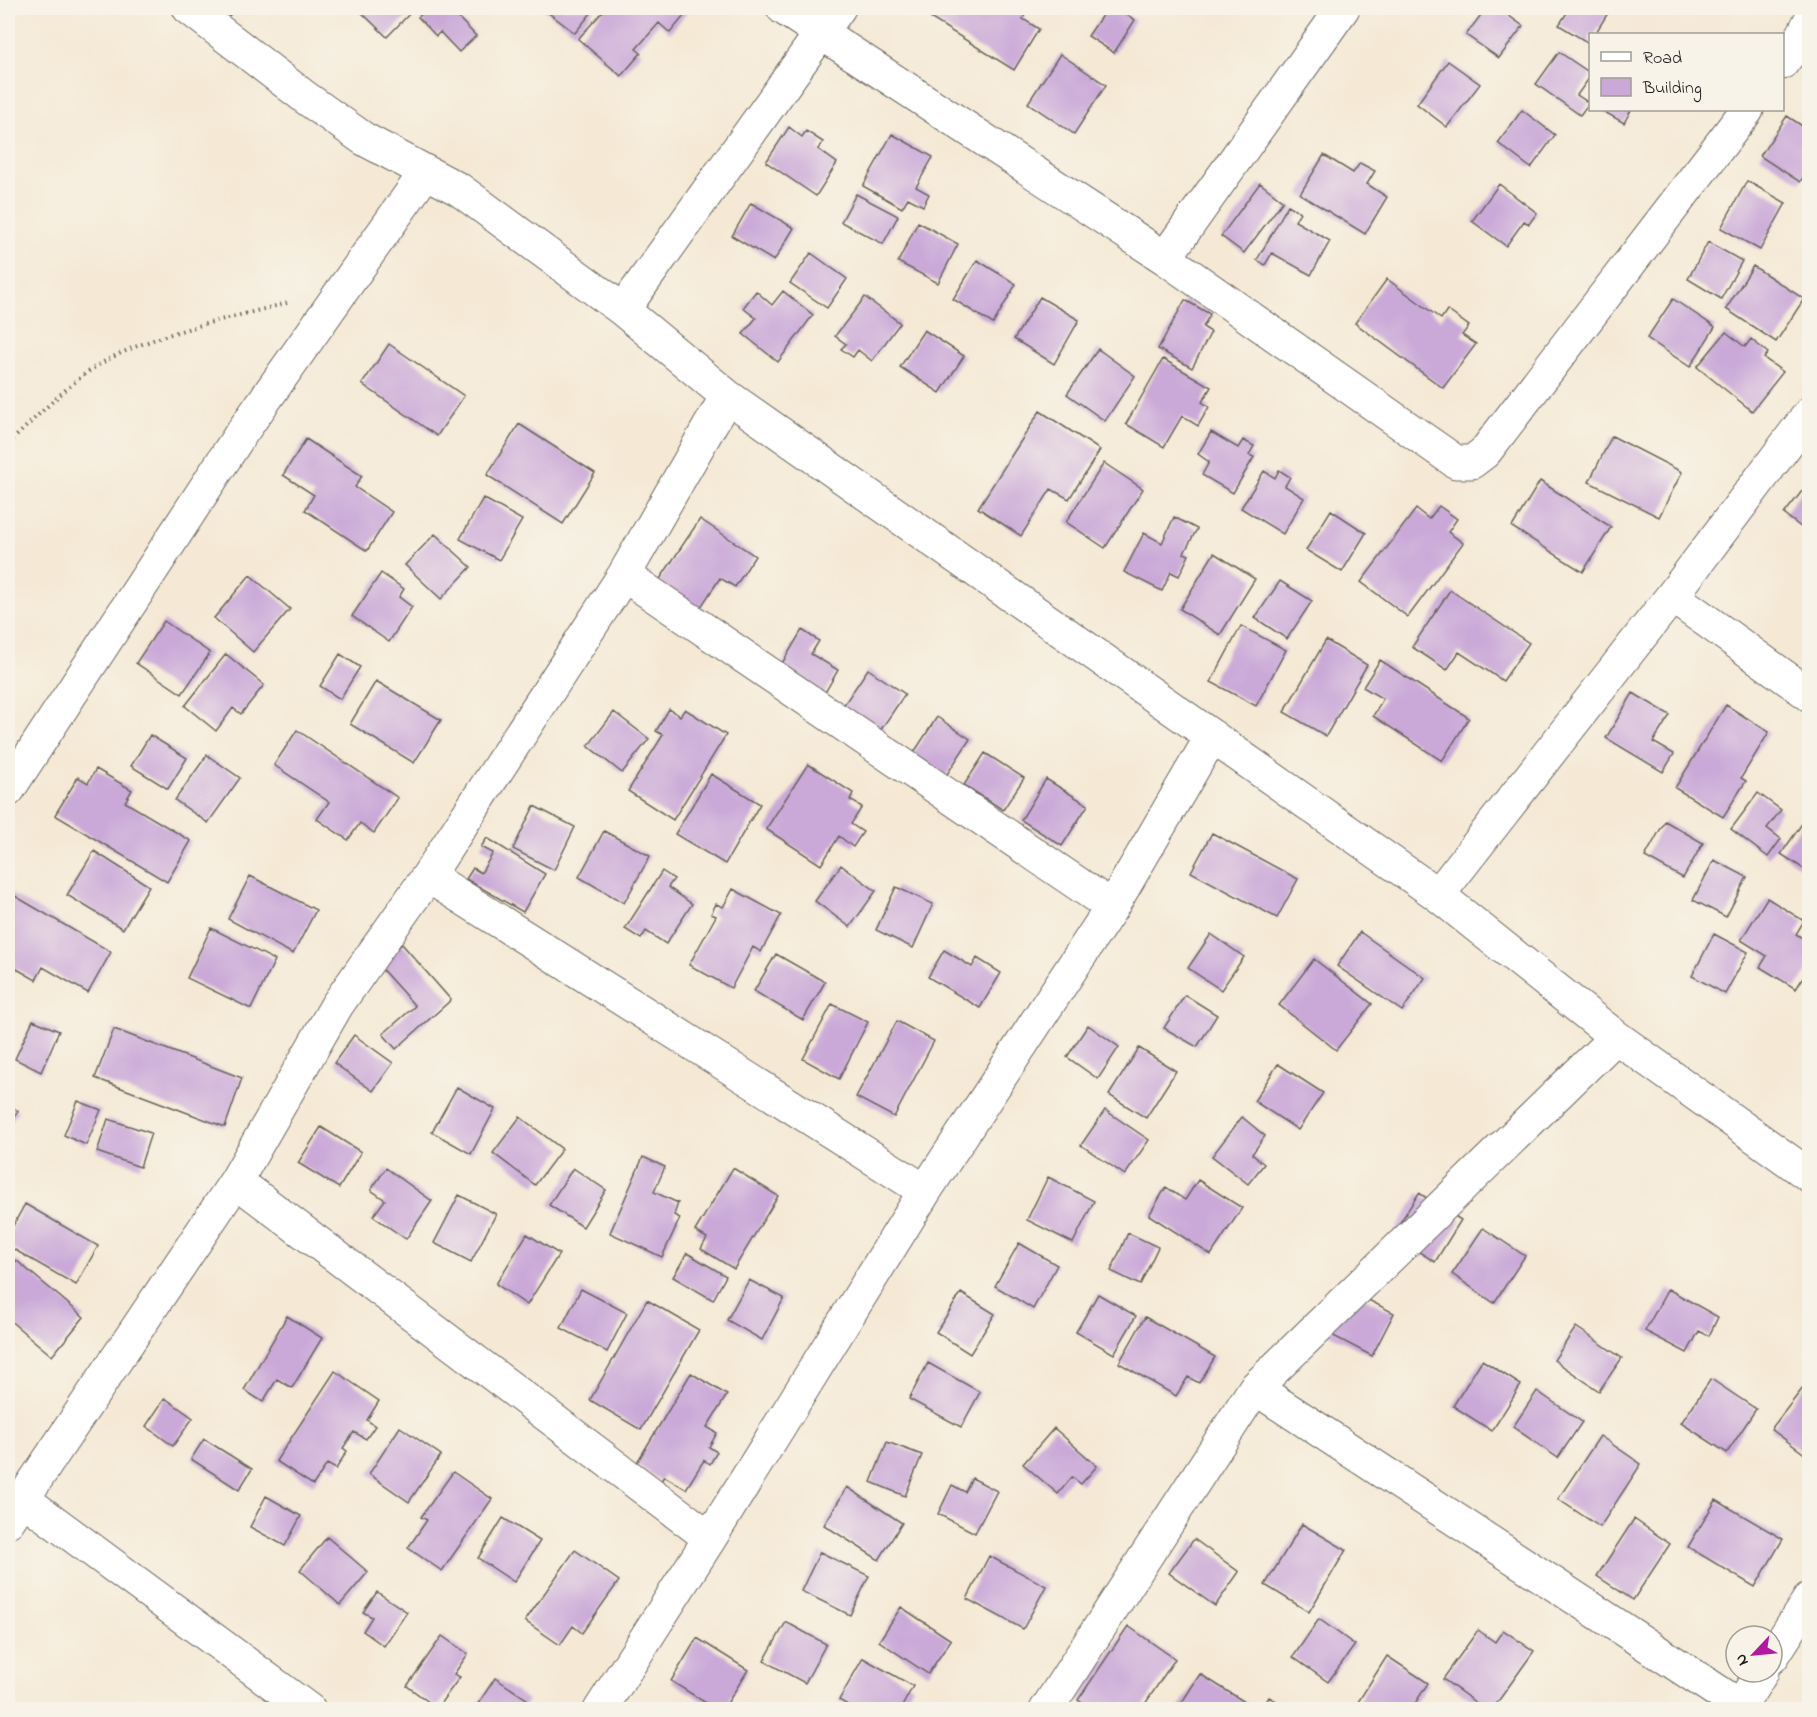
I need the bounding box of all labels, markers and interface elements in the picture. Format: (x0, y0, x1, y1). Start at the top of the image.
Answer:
legend (1589, 33, 1784, 111)
text: Road (1643, 46, 1682, 72)
text: Building (1642, 76, 1702, 103)
north arrow (1724, 1624, 1784, 1684)
text: N (1729, 1649, 1755, 1670)

